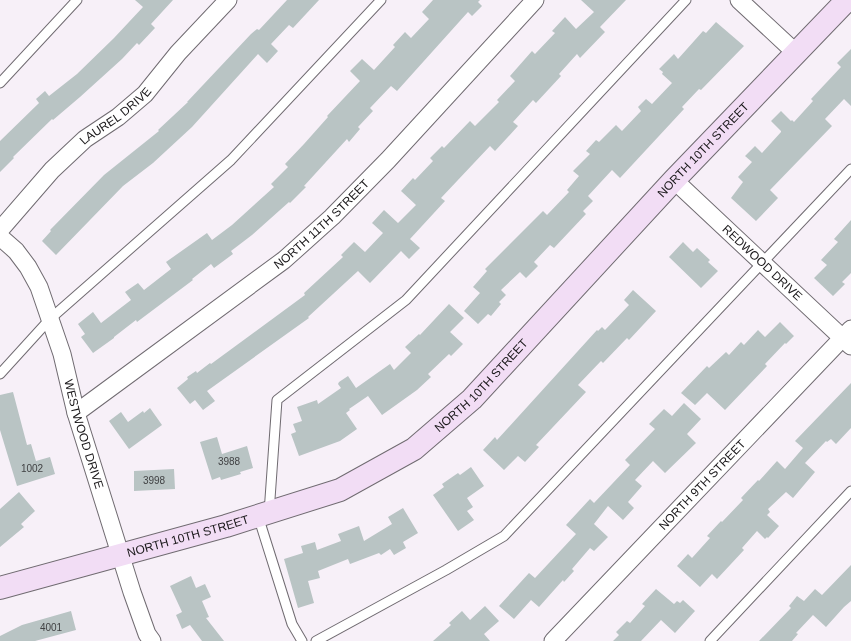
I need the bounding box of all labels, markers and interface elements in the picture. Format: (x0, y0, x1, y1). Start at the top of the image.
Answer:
street label: LAUREL DRIVE (77, 85, 154, 147)
street label: NORTH 10TH STREET (655, 99, 752, 200)
street label: NORTH 11TH STREET (271, 176, 372, 272)
street label: REDWOOD DRIVE (720, 222, 805, 303)
street label: NORTH 10TH STREET (432, 336, 531, 435)
street label: WESTWOOD DRIVE (61, 378, 106, 491)
street label: NORTH 9TH STREET (656, 436, 749, 533)
house number: 3988 (218, 456, 241, 467)
house number: 1002 (21, 463, 44, 474)
house number: 3998 (143, 475, 166, 486)
street label: NORTH 10TH STREET (125, 512, 251, 560)
house number: 4001 (40, 622, 63, 633)

